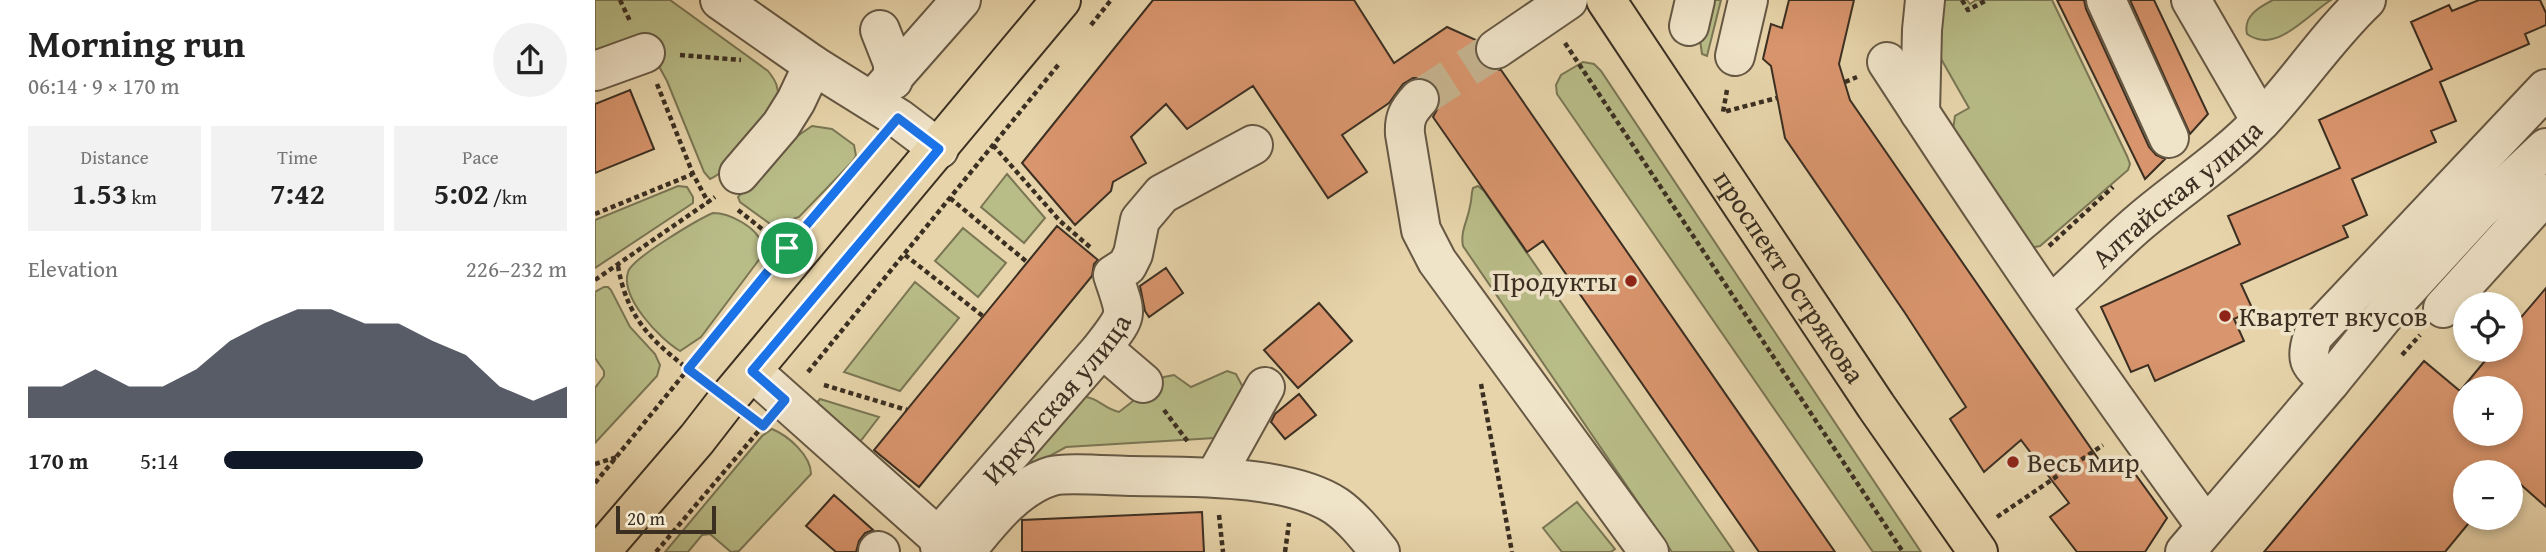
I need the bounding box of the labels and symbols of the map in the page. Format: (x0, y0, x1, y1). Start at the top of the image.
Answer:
street label: Алтайская улица (2081, 109, 2272, 277)
street label: проспект Острякова (1704, 161, 1877, 392)
pin (757, 218, 817, 278)
place label: Продукты (1492, 260, 1617, 301)
marker: Продукты (1623, 273, 1639, 289)
place label: Квартет вкусов (2239, 295, 2428, 336)
street label: Иркутская улица (972, 306, 1141, 493)
marker: Квартет вкусов (2217, 308, 2233, 324)
place label: Весь мир (2027, 441, 2140, 482)
marker: Весь мир (2005, 454, 2021, 470)
scale bar (616, 503, 716, 535)

